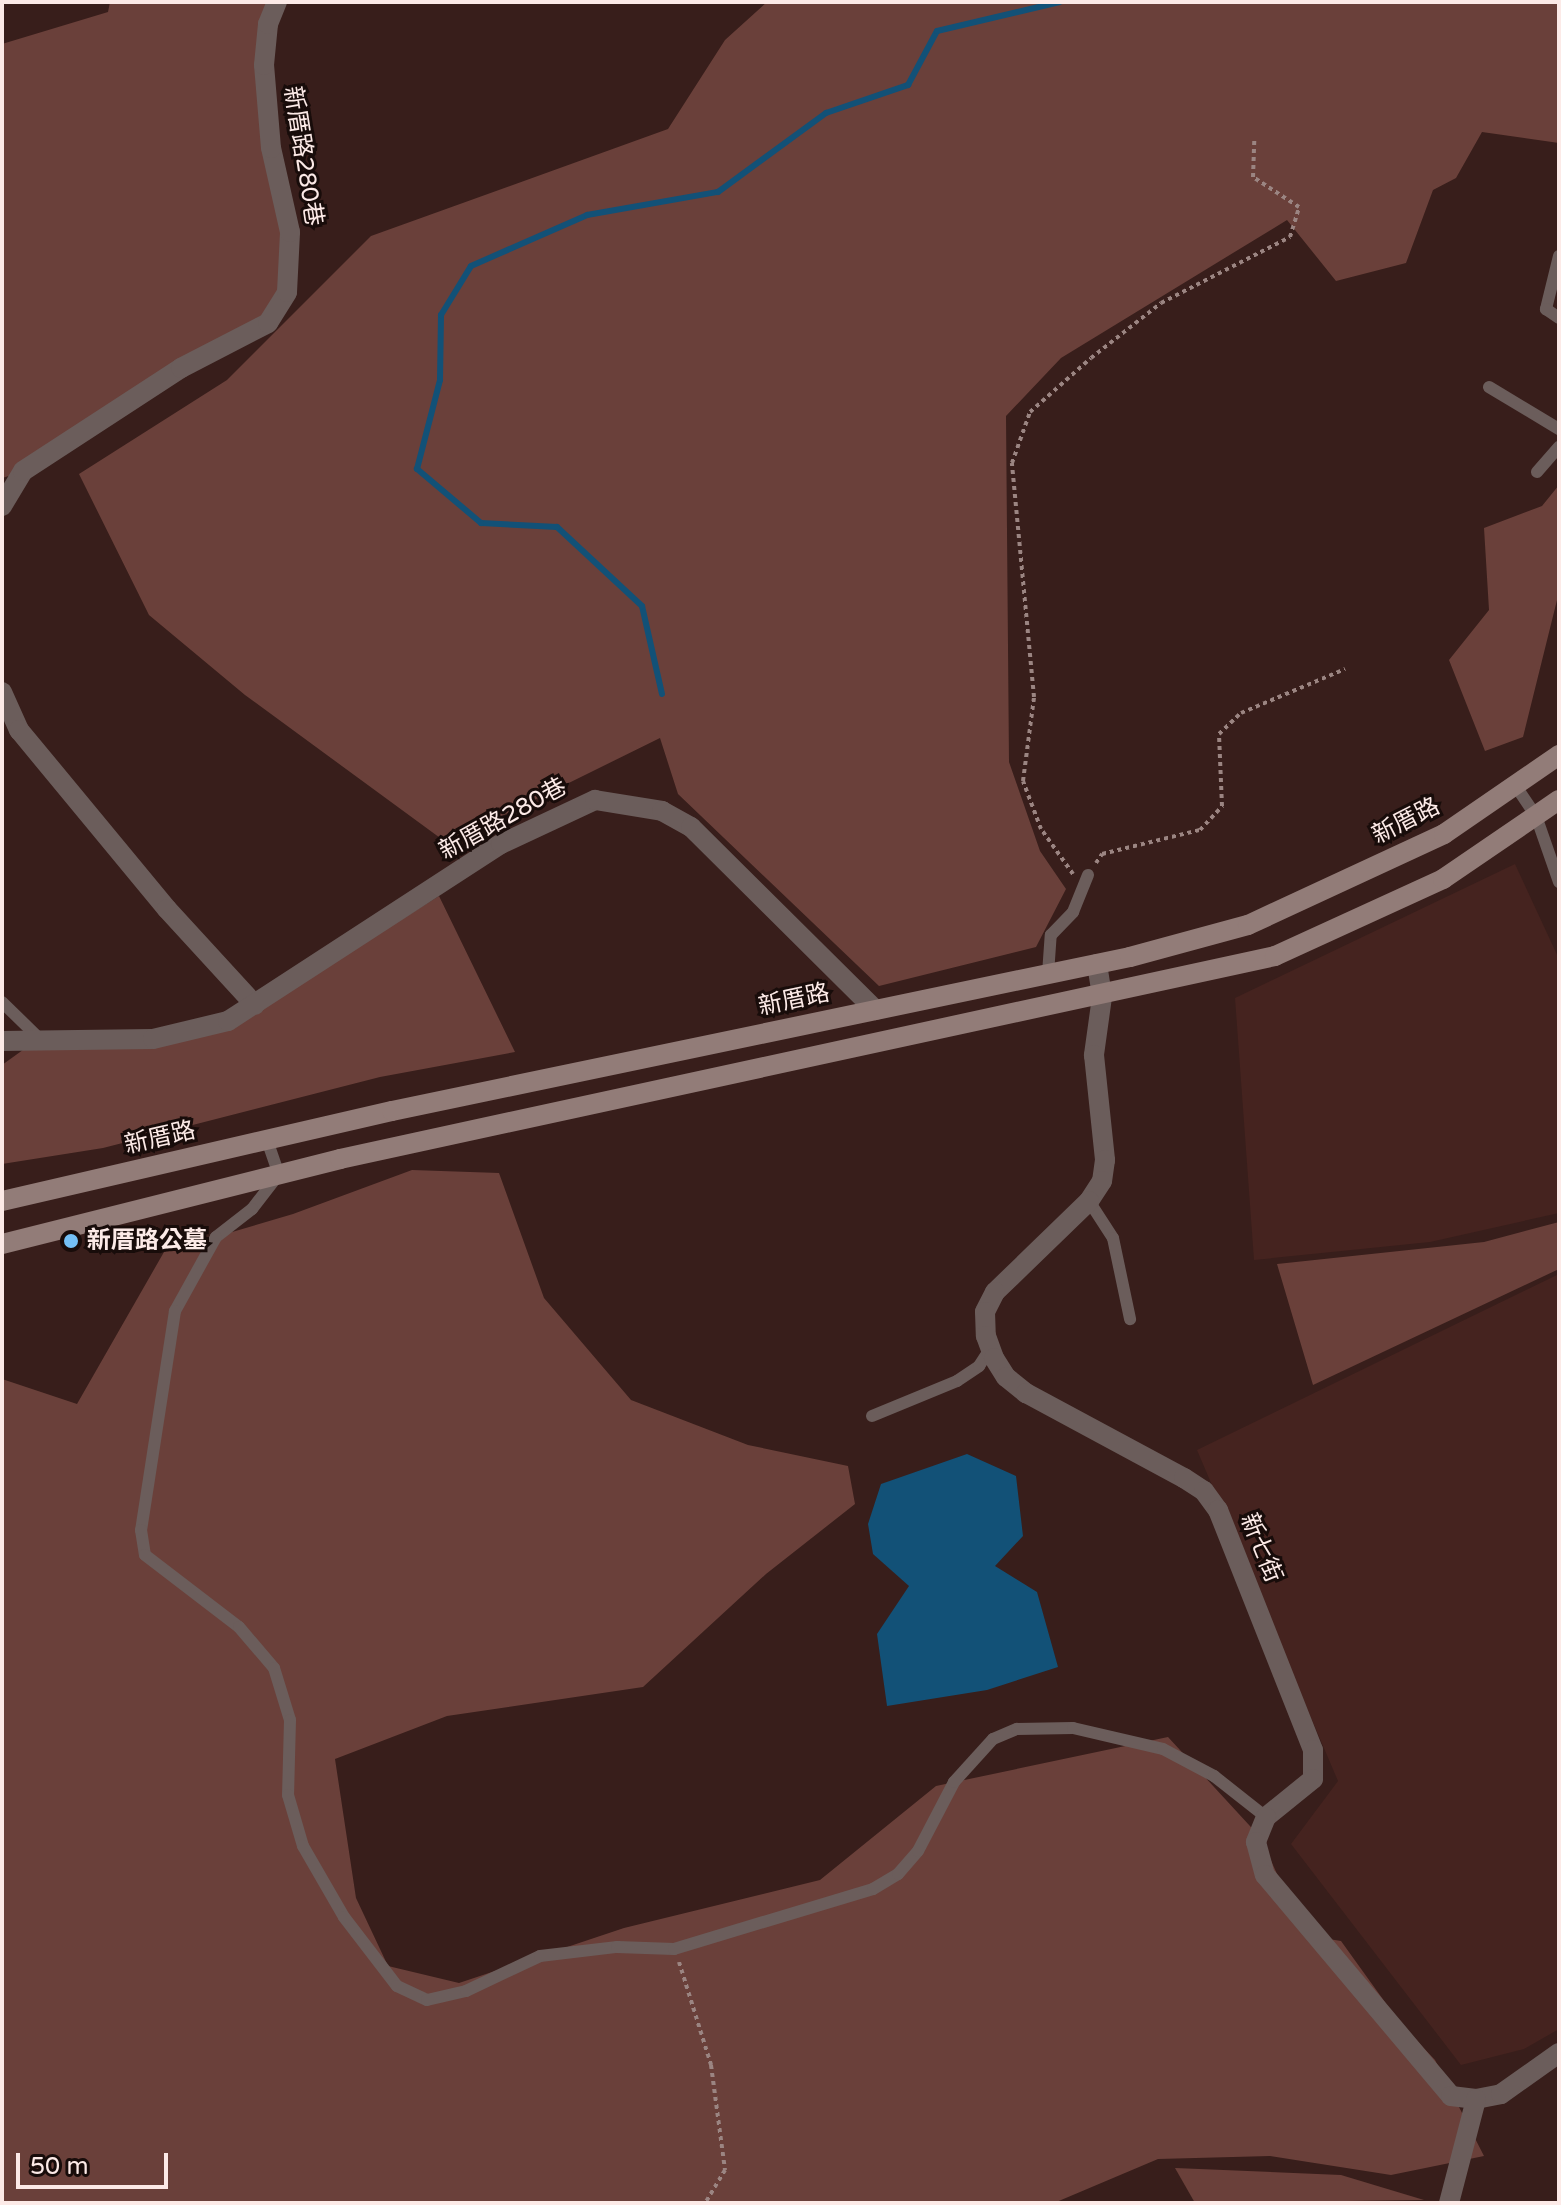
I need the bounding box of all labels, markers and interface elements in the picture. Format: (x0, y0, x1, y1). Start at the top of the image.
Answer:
street label: 新厝路280巷 (278, 84, 328, 228)
street label: 新厝路280巷 (434, 772, 572, 866)
street label: 新厝路 (1367, 792, 1445, 850)
street label: 新厝路 (756, 978, 832, 1022)
street label: 新厝路 (122, 1116, 198, 1160)
place label: 新厝路公墓 (87, 1227, 207, 1255)
marker: 新厝路公墓 (62, 1232, 80, 1250)
street label: 新七街 (1234, 1509, 1288, 1587)
scale bar (20, 2137, 172, 2187)
text: 50 m (30, 2152, 88, 2181)

